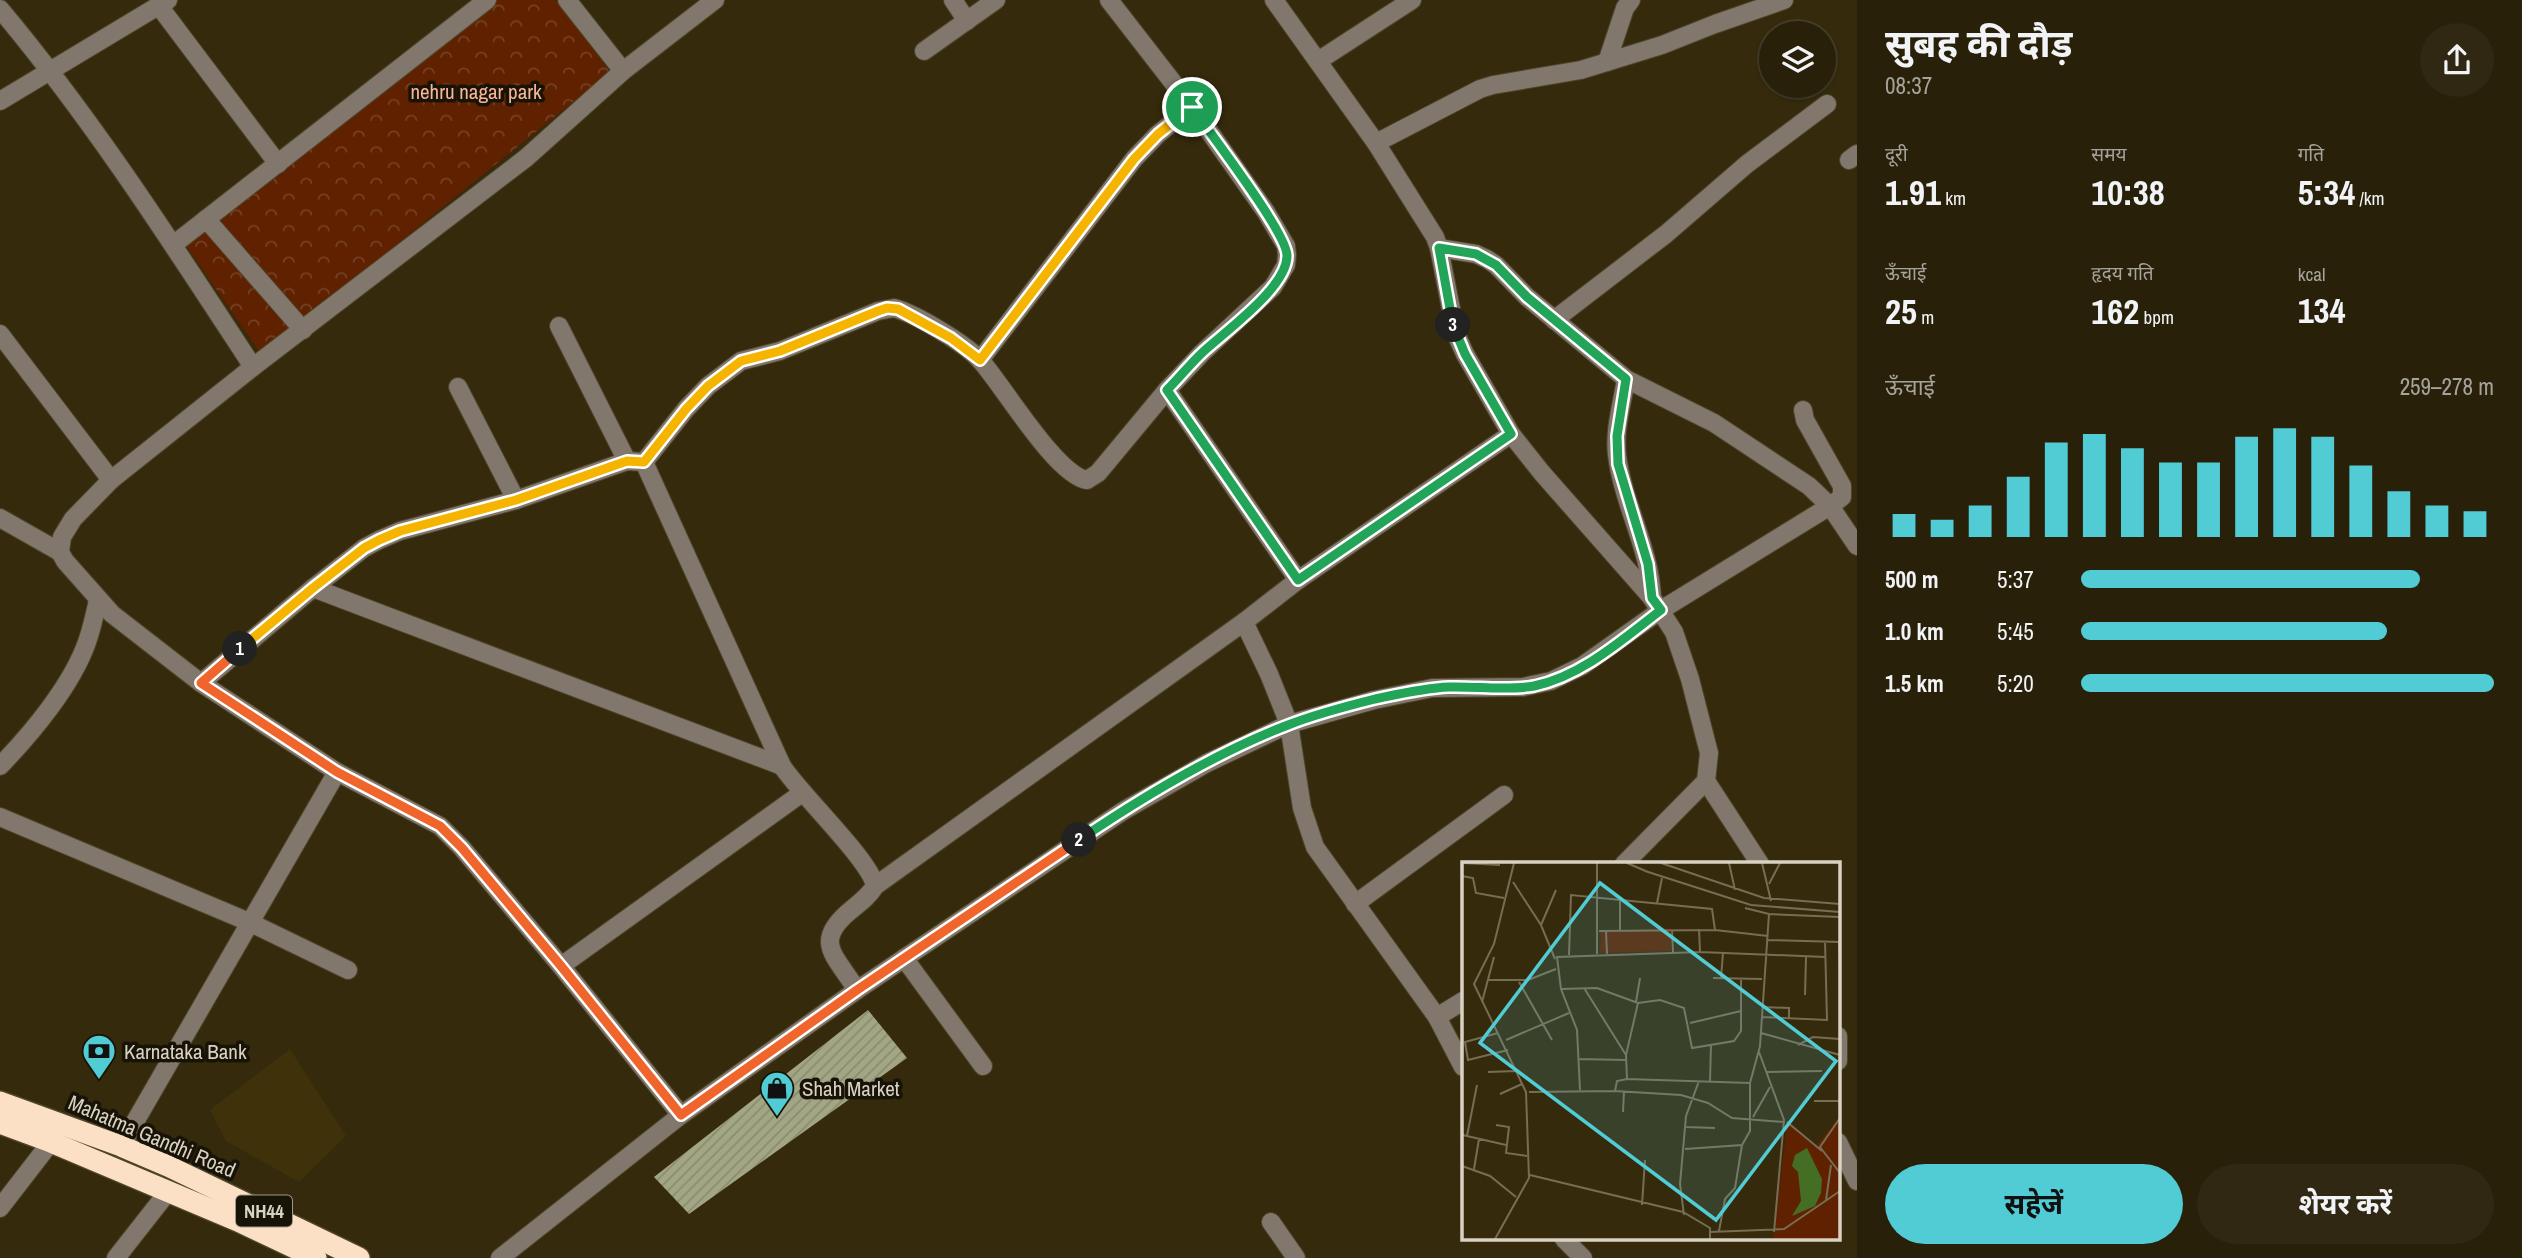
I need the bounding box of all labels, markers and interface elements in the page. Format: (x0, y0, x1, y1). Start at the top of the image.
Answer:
text: सुबह की दौड़ (1885, 18, 2072, 69)
map controls (1759, 21, 1836, 98)
button: layers (1759, 21, 1836, 98)
button: share (2420, 23, 2494, 97)
text: 08:37 (1885, 70, 1932, 101)
park label: nehru nagar park (410, 77, 542, 106)
pin (1162, 77, 1222, 137)
icon: arrive (1173, 88, 1211, 126)
text: दूरी (1885, 141, 1908, 167)
text: समय (2091, 141, 2127, 167)
text: गति (2298, 141, 2324, 167)
text: 1.91 (1885, 169, 1941, 216)
text: 10:38 (2091, 169, 2165, 216)
text: 5:34 (2298, 169, 2355, 216)
text: km (1941, 185, 1966, 211)
text: /km (2355, 185, 2385, 211)
text: ऊँचाई (1885, 260, 1926, 286)
text: हृदय गति (2091, 260, 2154, 286)
text: kcal (2298, 261, 2325, 287)
text: 134 (2298, 287, 2346, 334)
text: 25 (1885, 288, 1917, 335)
text: 162 (2091, 288, 2139, 335)
text: m (1917, 304, 1934, 330)
text: bpm (2139, 304, 2174, 330)
pin: 3 (1436, 308, 1470, 342)
text: 3 (1448, 311, 1457, 337)
text: ऊँचाई (1885, 371, 1935, 402)
text: 259–278 m (2400, 371, 2494, 402)
text: 500 m (1885, 564, 1938, 595)
text: 5:37 (1997, 564, 2034, 595)
text: 1.0 km (1885, 616, 1944, 647)
text: 5:45 (1997, 616, 2034, 647)
pin: 1 (222, 632, 258, 666)
text: 1 (235, 635, 244, 661)
text: 1.5 km (1885, 668, 1944, 699)
text: 5:20 (1997, 668, 2034, 699)
pin: 2 (1062, 822, 1096, 858)
text: 2 (1074, 826, 1083, 852)
inset map (1462, 862, 1840, 1240)
bank icon: Karnataka Bank (80, 1032, 118, 1081)
place label: Karnataka Bank (124, 1037, 247, 1066)
shop icon: Shah Market (758, 1069, 796, 1118)
place label: Shah Market (802, 1074, 900, 1103)
street label: Mahatma Gandhi Road (64, 1088, 240, 1184)
button: सहेजें (1885, 1164, 2183, 1244)
button: शेयर करें (2197, 1164, 2494, 1244)
road number: NH44 (236, 1196, 292, 1226)

